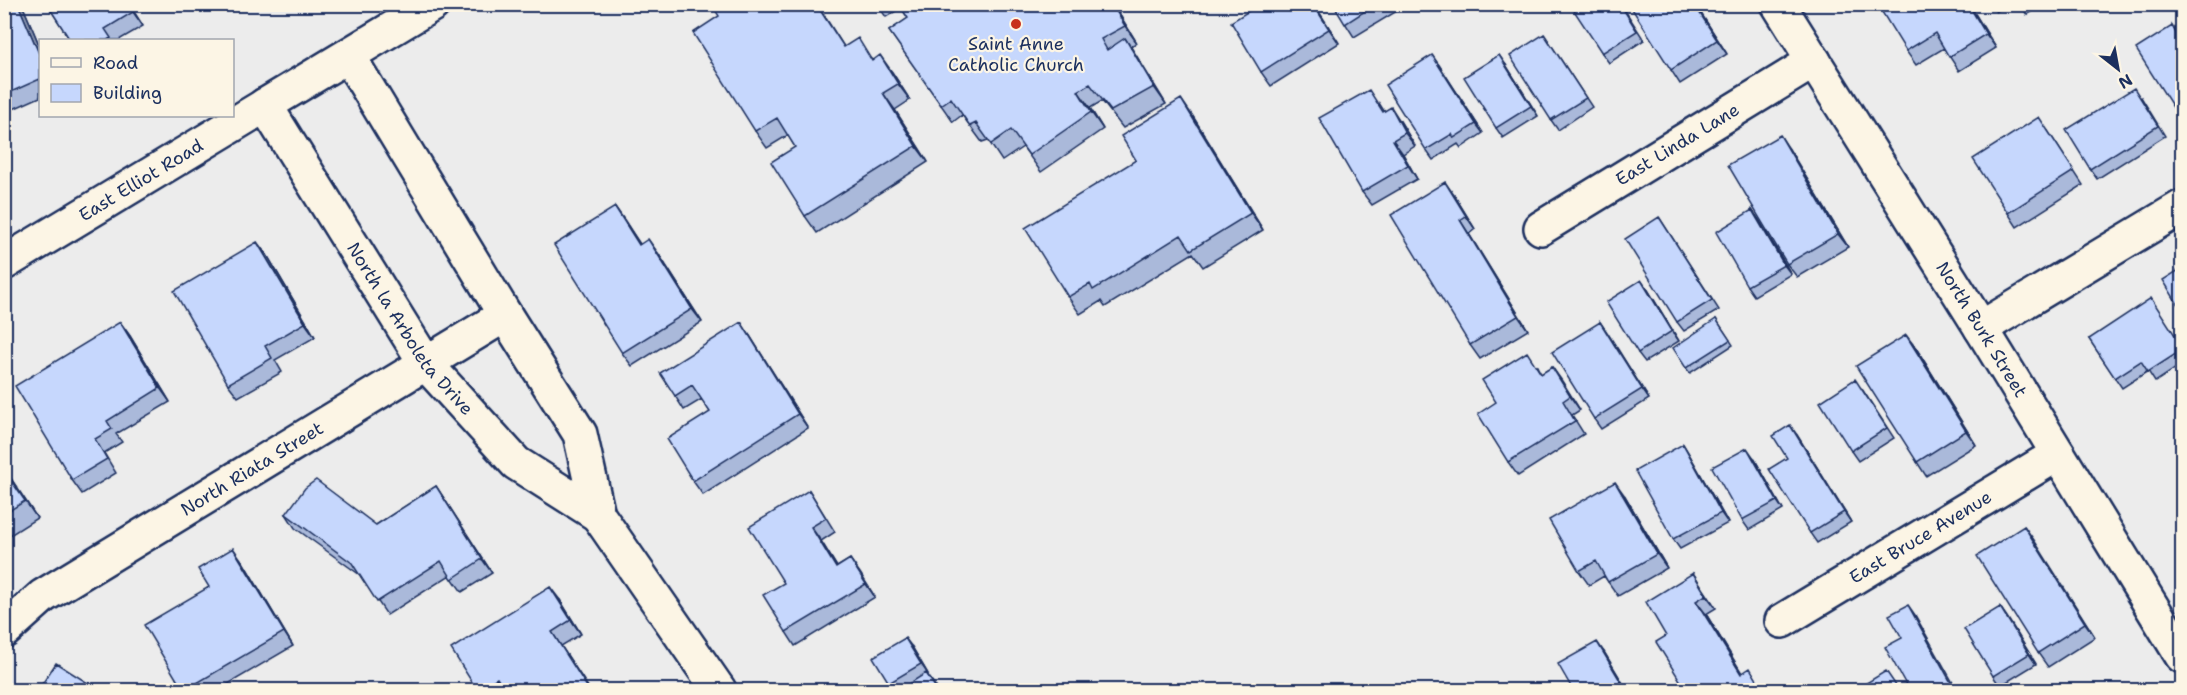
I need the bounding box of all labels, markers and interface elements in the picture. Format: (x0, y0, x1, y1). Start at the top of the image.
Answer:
marker: Saint Anne Catholic Church (1009, 17, 1023, 31)
place label: Saint Anne Catholic Church (948, 32, 1084, 77)
legend (39, 39, 234, 117)
north arrow (2088, 39, 2148, 99)
text: Road (93, 51, 138, 75)
text: N (2115, 69, 2136, 94)
text: Building (93, 81, 162, 105)
street label: East Linda Lane (1611, 98, 1744, 191)
street label: East Elliot Road (74, 134, 208, 227)
street label: North la Arboleta Drive (341, 238, 479, 420)
street label: North Burk Street (1930, 257, 2033, 402)
street label: North Riata Street (176, 416, 328, 522)
street label: East Bruce Avenue (1845, 485, 1996, 589)

